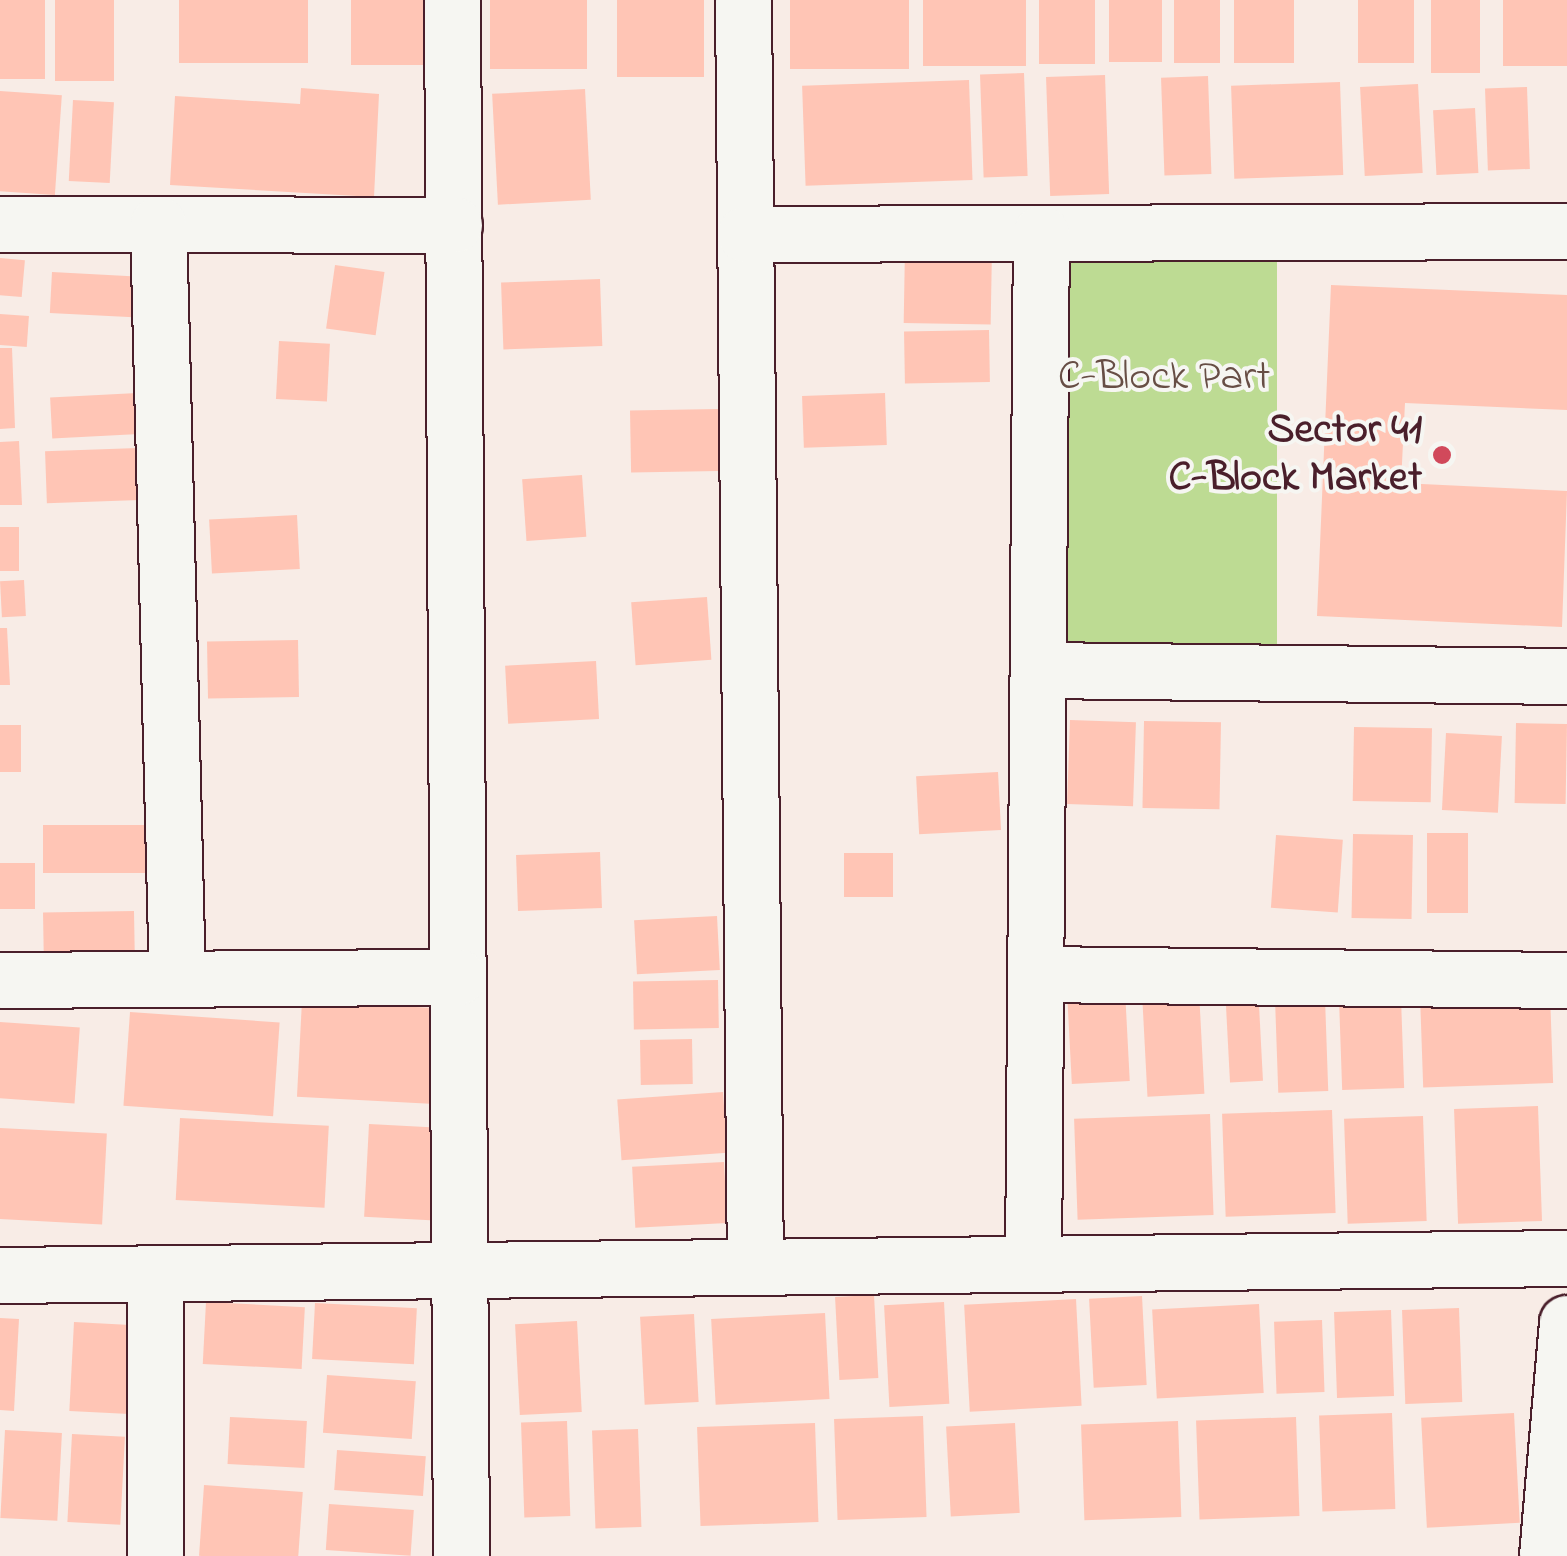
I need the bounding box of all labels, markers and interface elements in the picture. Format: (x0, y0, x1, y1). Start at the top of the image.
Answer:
park label: C-Block Part (1058, 353, 1270, 403)
place label: Sector 41 C-Block Market (1168, 406, 1422, 504)
marker: Sector 41 C-Block Market (1431, 444, 1453, 466)

